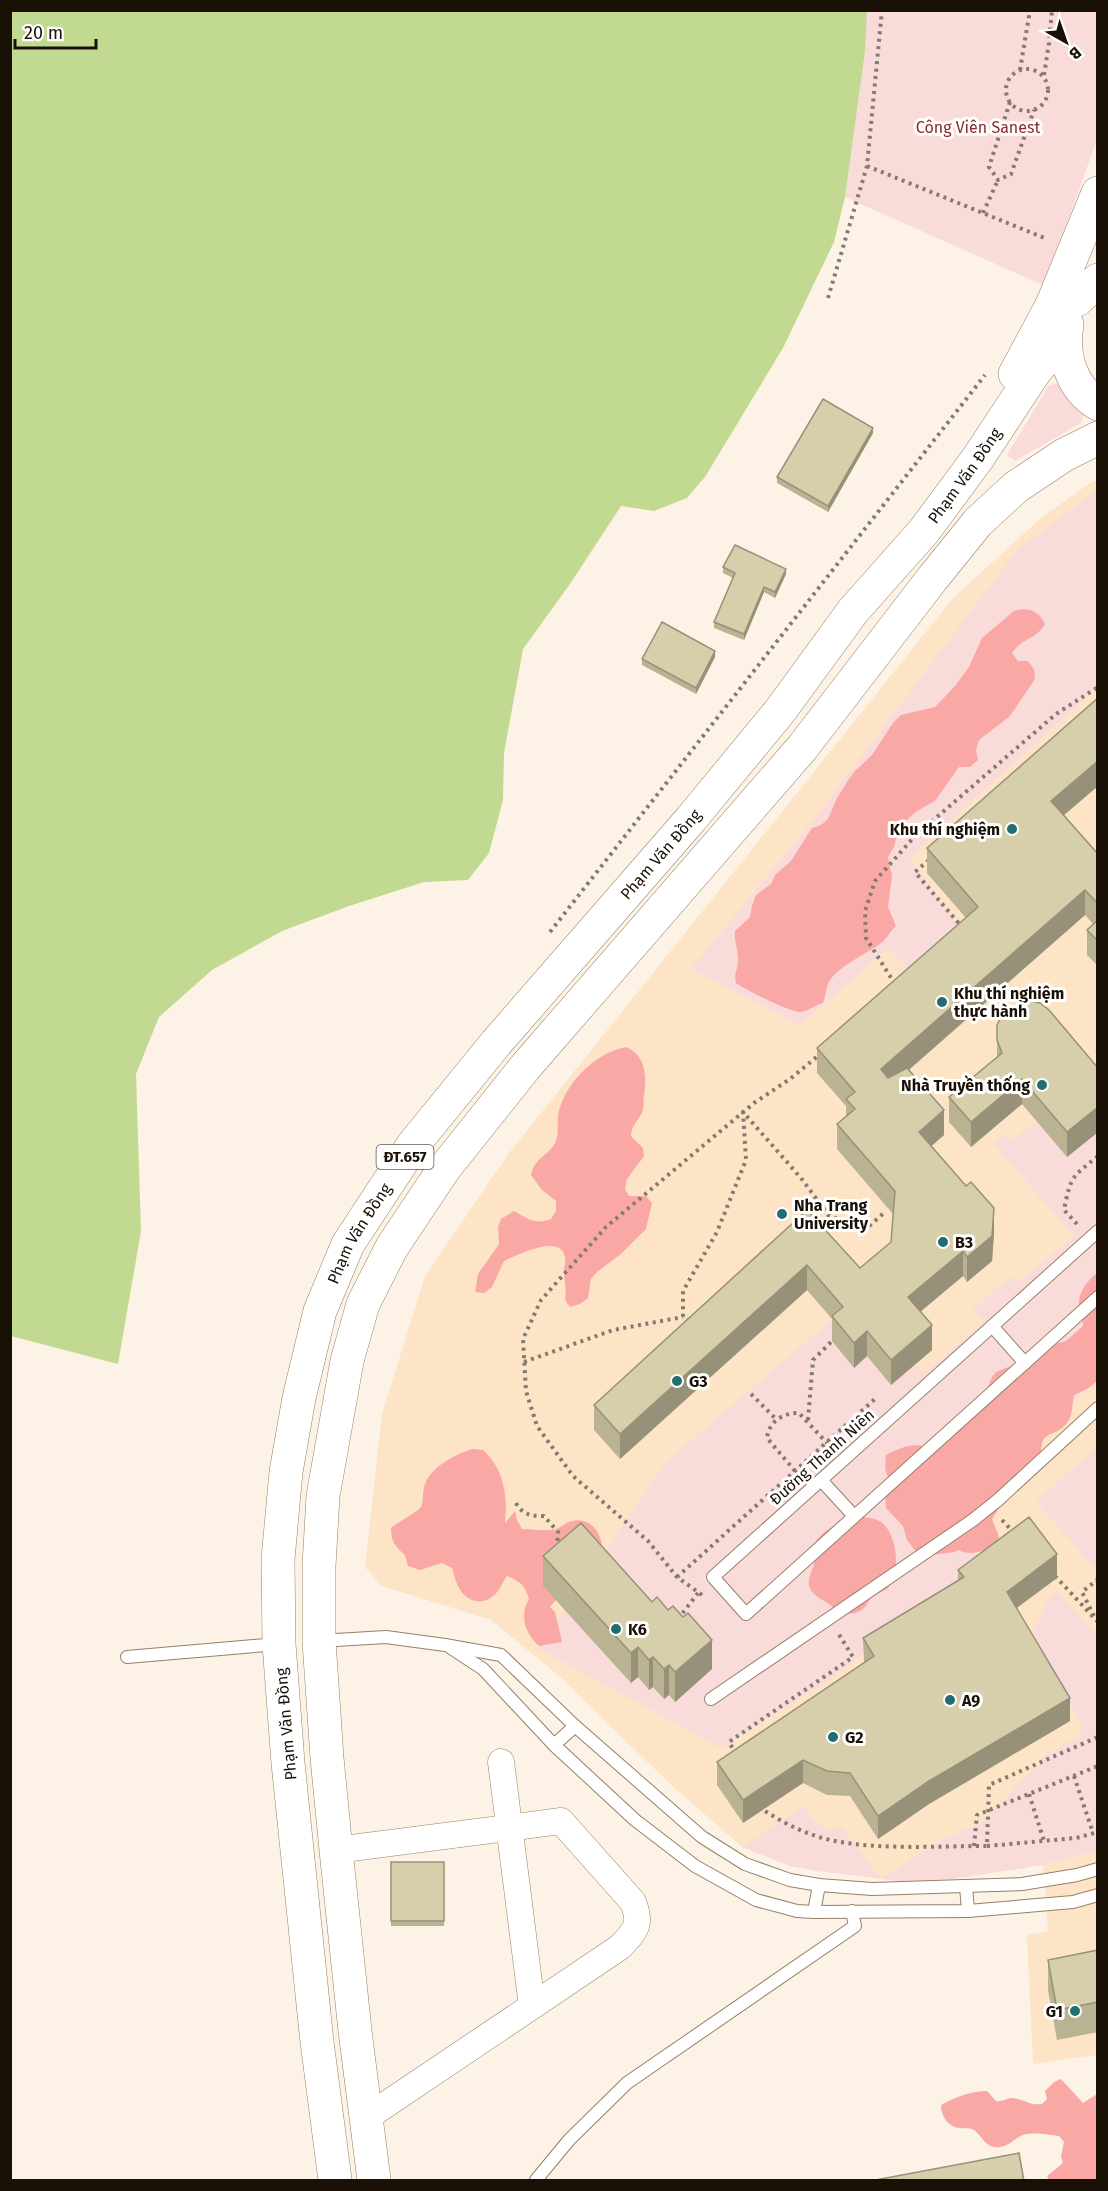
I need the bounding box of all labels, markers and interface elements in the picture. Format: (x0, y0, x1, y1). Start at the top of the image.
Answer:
scale bar (15, 12, 96, 50)
north arrow (1036, 12, 1096, 72)
text: 20 m (24, 22, 63, 44)
text: B (1065, 43, 1085, 64)
park label: Công Viên Sanest (916, 118, 1040, 137)
street label: Phạm Văn Đồng (924, 423, 1005, 527)
street label: Phạm Văn Đồng (616, 805, 705, 903)
place label: Khu thí nghiệm (890, 820, 1000, 839)
marker: Khu thí nghiệm (1005, 822, 1019, 836)
place label: Khu thí nghiệm thực hành (954, 984, 1064, 1021)
marker: Khu thí nghiệm thực hành (935, 995, 949, 1009)
place label: Nhà Truyền thống (901, 1075, 1030, 1095)
marker: Nhà Truyền thống (1035, 1078, 1049, 1092)
road number: ĐT.657 (376, 1145, 434, 1169)
street label: Phạm Văn Đồng (323, 1179, 395, 1287)
place label: Nha Trang University (794, 1196, 869, 1233)
marker: Nha Trang University (775, 1207, 789, 1221)
place label: B3 (955, 1233, 973, 1252)
marker: B3 (936, 1235, 950, 1249)
place label: G3 (689, 1372, 708, 1391)
marker: G3 (670, 1374, 684, 1388)
street label: Đường Thanh Niên (766, 1405, 878, 1509)
place label: K6 (628, 1620, 647, 1639)
marker: K6 (609, 1622, 623, 1636)
street label: Phạm Văn Đồng (271, 1666, 300, 1781)
place label: A9 (961, 1691, 980, 1710)
marker: A9 (943, 1693, 957, 1707)
place label: G2 (845, 1728, 863, 1747)
marker: G2 (826, 1730, 840, 1744)
place label: G1 (1046, 2002, 1063, 2021)
marker: G1 (1068, 2004, 1082, 2018)

